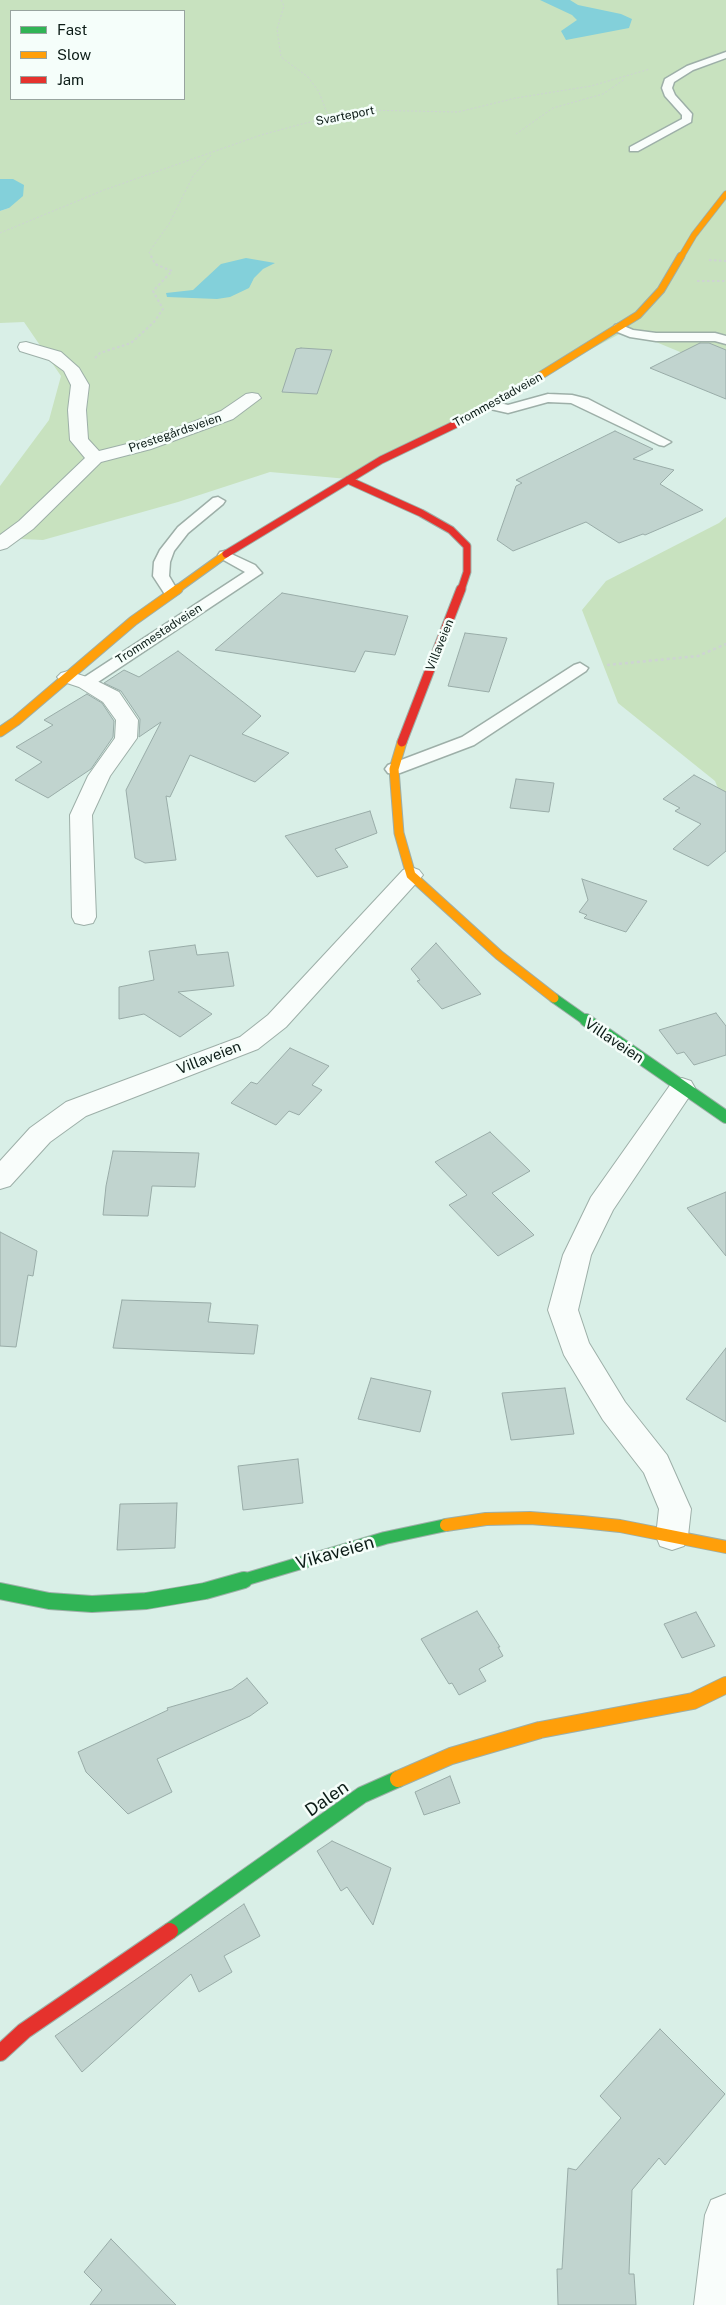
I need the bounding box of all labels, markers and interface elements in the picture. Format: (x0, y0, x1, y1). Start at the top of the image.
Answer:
legend (10, 10, 185, 100)
text: Fast (57, 21, 87, 38)
text: Slow (57, 46, 91, 63)
text: Jam (57, 71, 84, 88)
street label: Svarteport (314, 103, 376, 129)
street label: Trommestadveien (451, 370, 545, 430)
street label: Prestegårdsveien (127, 410, 223, 456)
street label: Trommestadveien (113, 601, 205, 667)
street label: Villaveien (423, 617, 457, 673)
street label: Villaveien (581, 1015, 647, 1067)
street label: Villaveien (174, 1038, 244, 1078)
street label: Vikaveien (293, 1532, 377, 1574)
street label: Dalen (301, 1776, 353, 1822)

